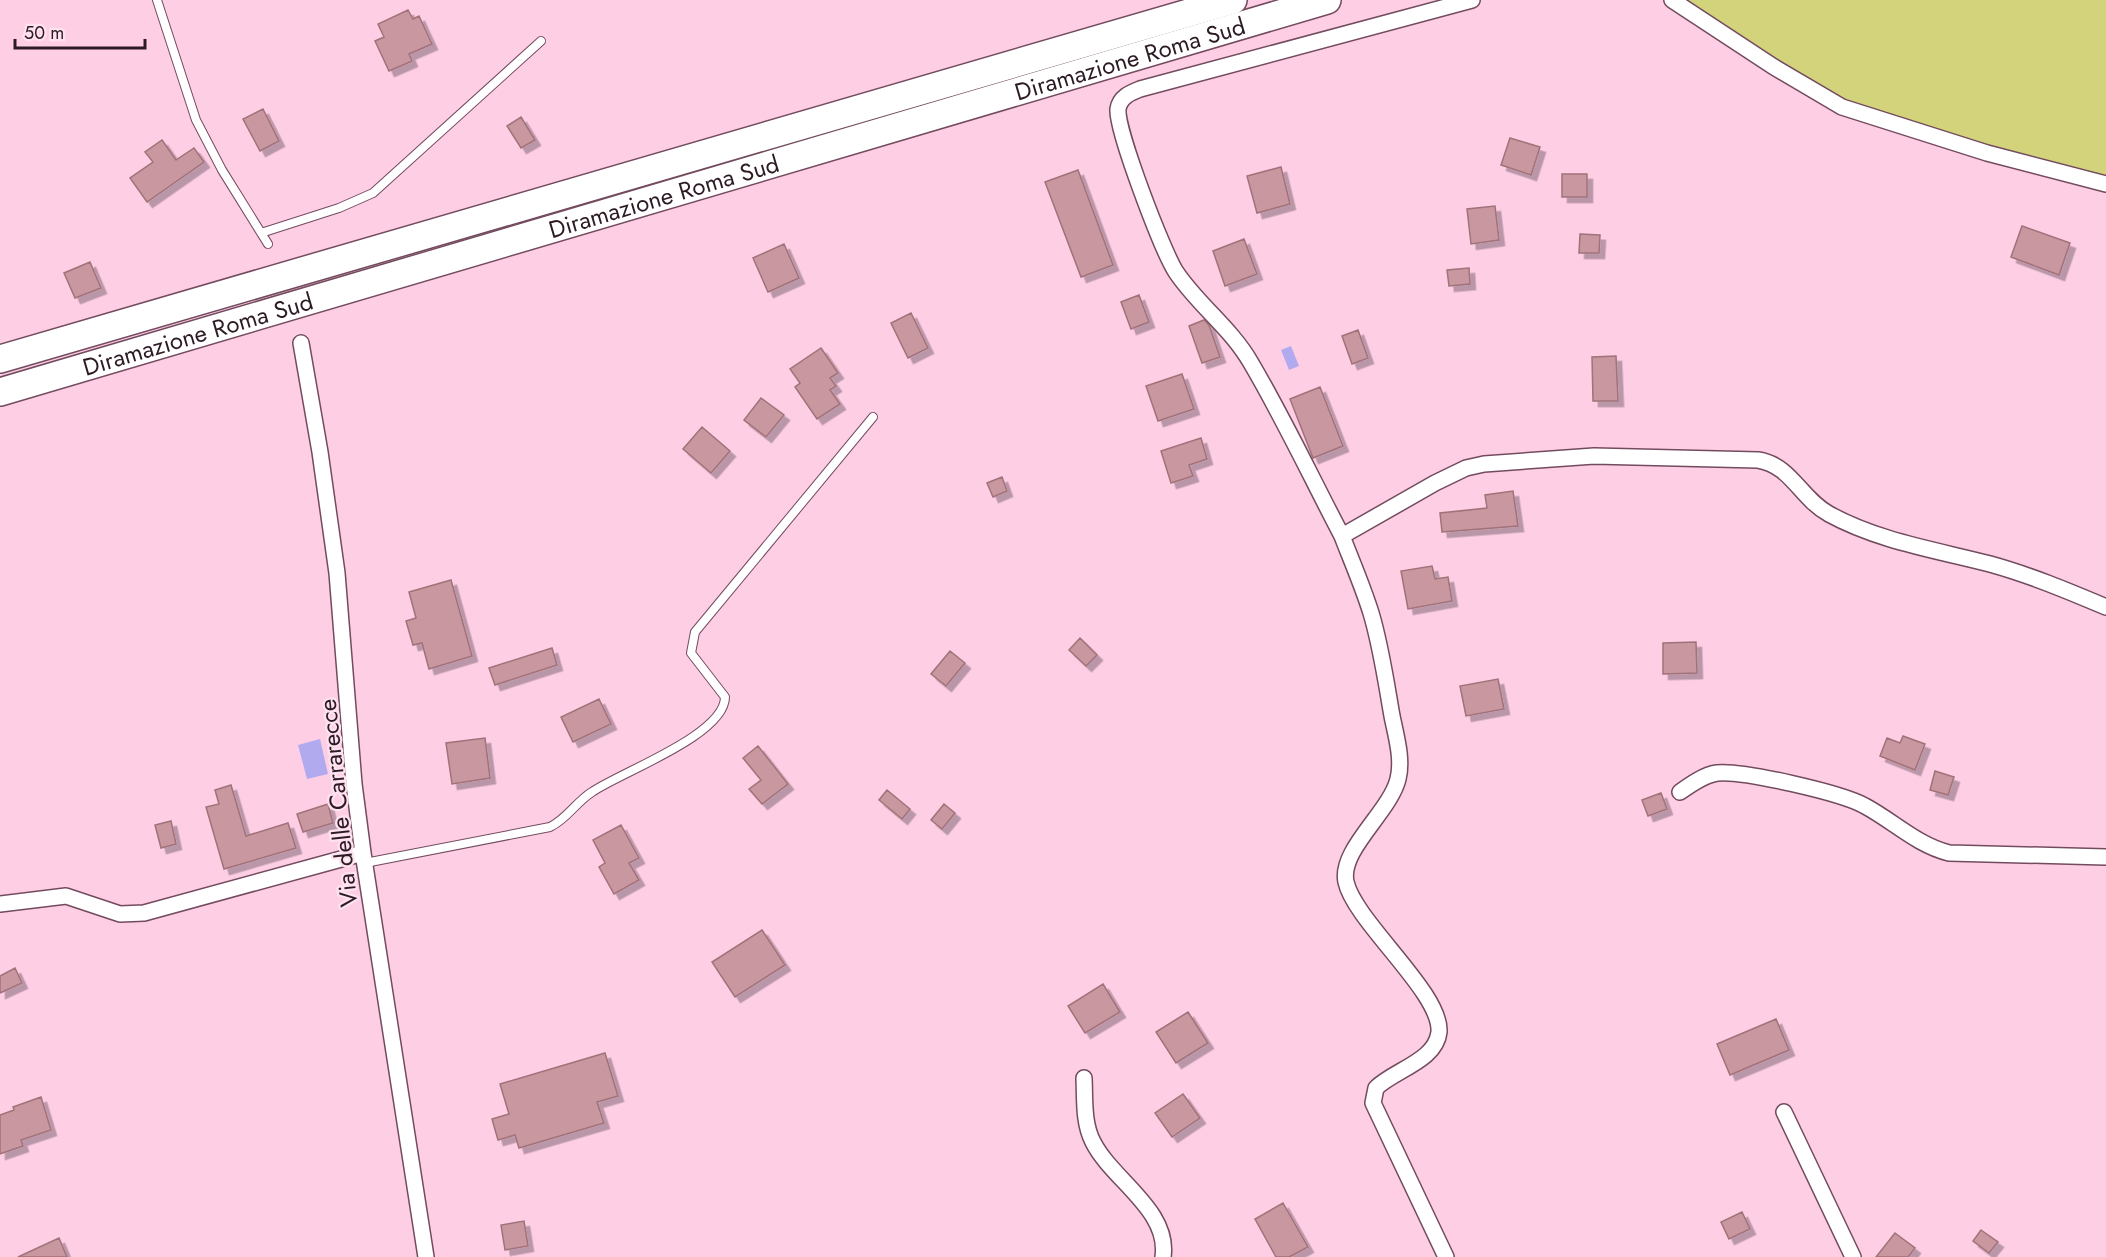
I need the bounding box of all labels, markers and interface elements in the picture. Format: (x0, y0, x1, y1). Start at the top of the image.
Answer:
street label: Diramazione Roma Sud (1010, 8, 1249, 109)
scale bar (15, 12, 146, 50)
text: 50 m (24, 20, 64, 46)
street label: Diramazione Roma Sud (544, 145, 783, 247)
street label: Diramazione Roma Sud (78, 283, 317, 384)
street label: Via delle Carrarecce (310, 697, 366, 909)

